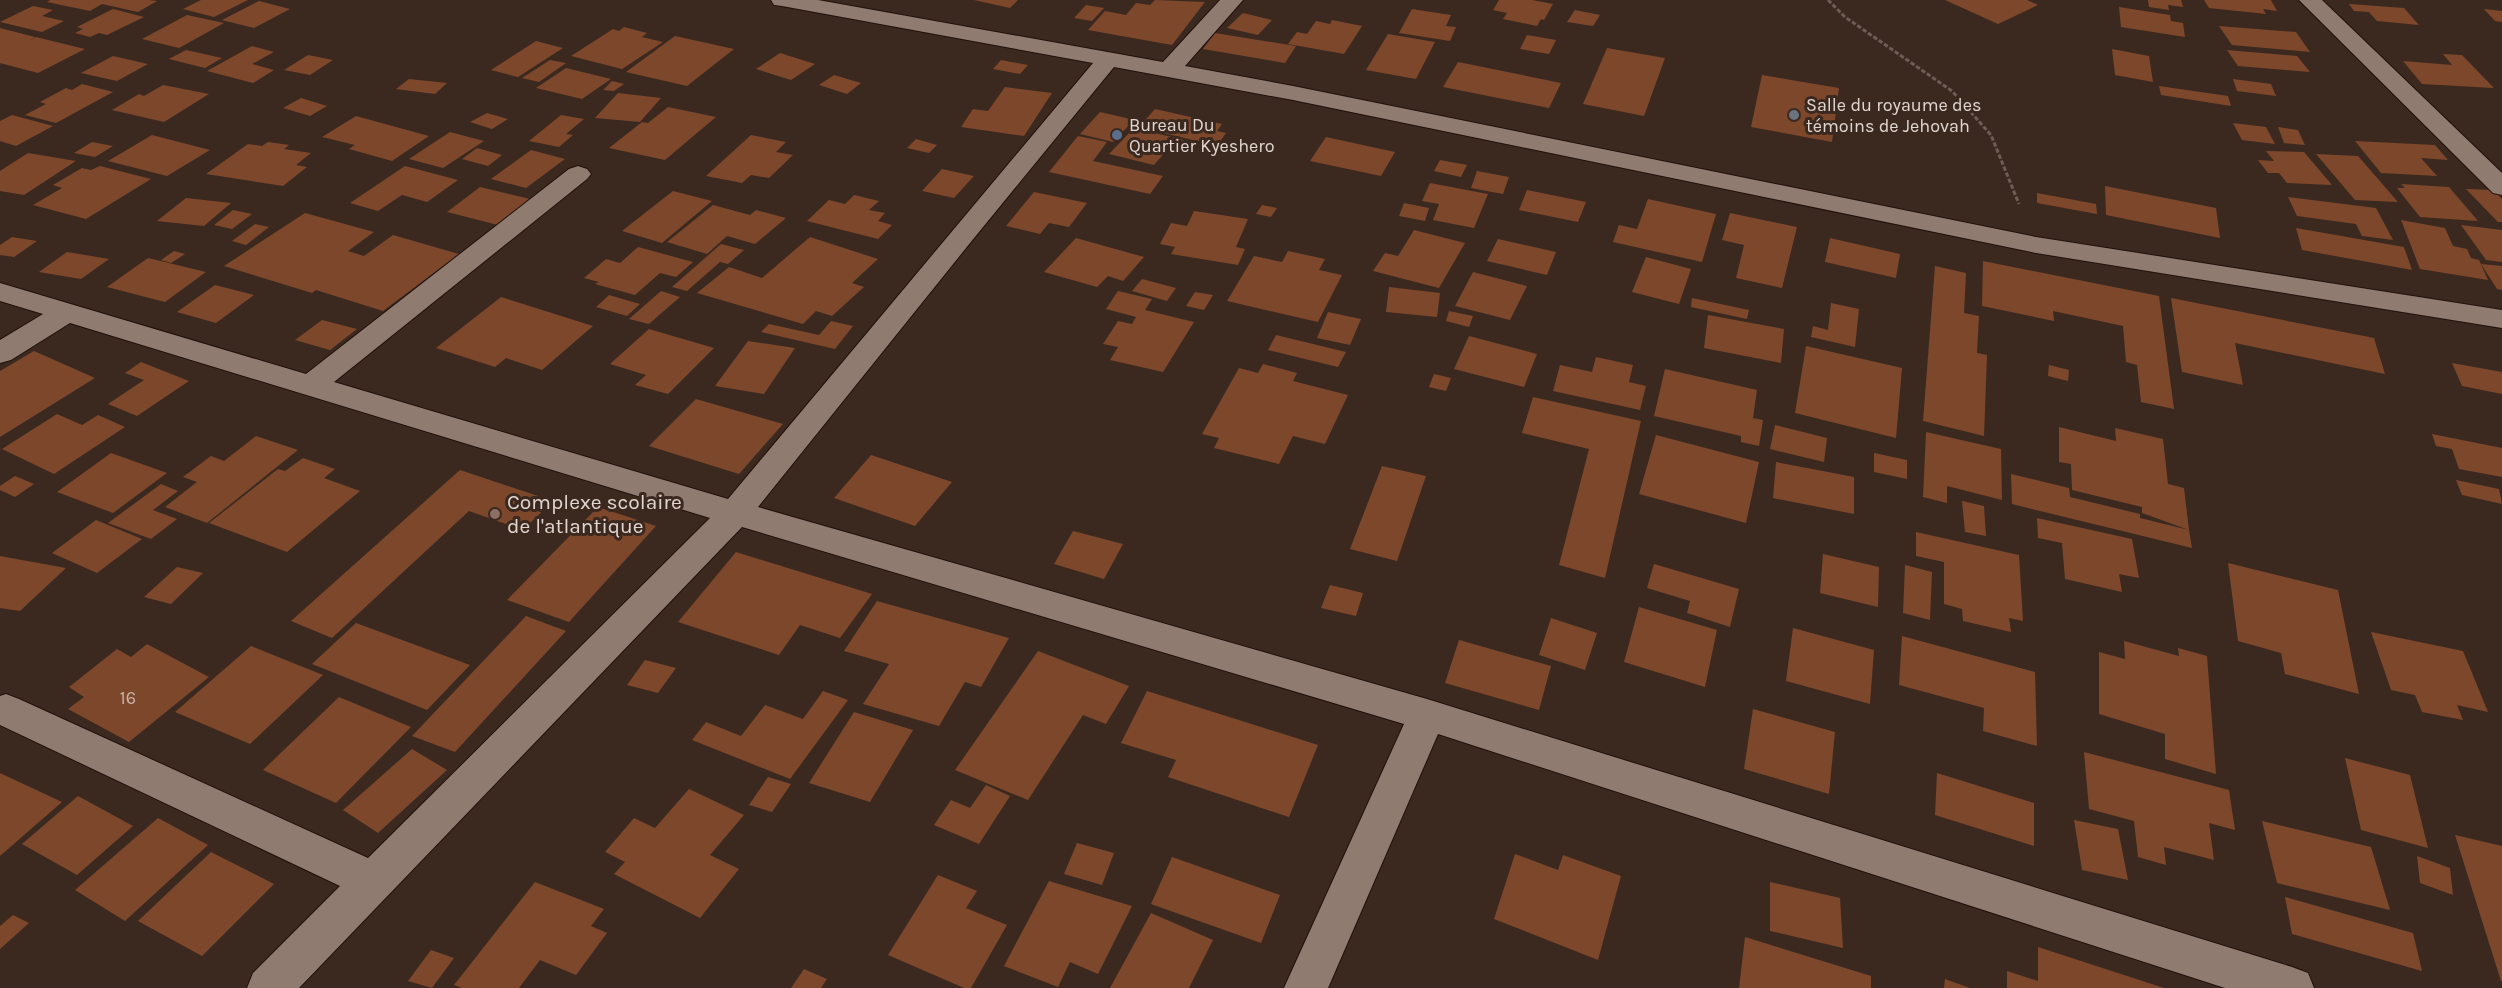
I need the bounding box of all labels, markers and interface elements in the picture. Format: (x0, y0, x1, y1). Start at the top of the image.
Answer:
place label: Salle du royaume des témoins de Jehovah (1806, 94, 1981, 137)
marker: Salle du royaume des témoins de Jehovah (1787, 108, 1801, 122)
place label: Bureau Du Quartier Kyeshero (1129, 114, 1275, 157)
marker: Bureau Du Quartier Kyeshero (1110, 128, 1124, 142)
place label: Complexe scolaire de l'atlantique (507, 490, 682, 538)
marker: Complexe scolaire de l'atlantique (488, 507, 502, 521)
house number: 16 (120, 687, 136, 709)

